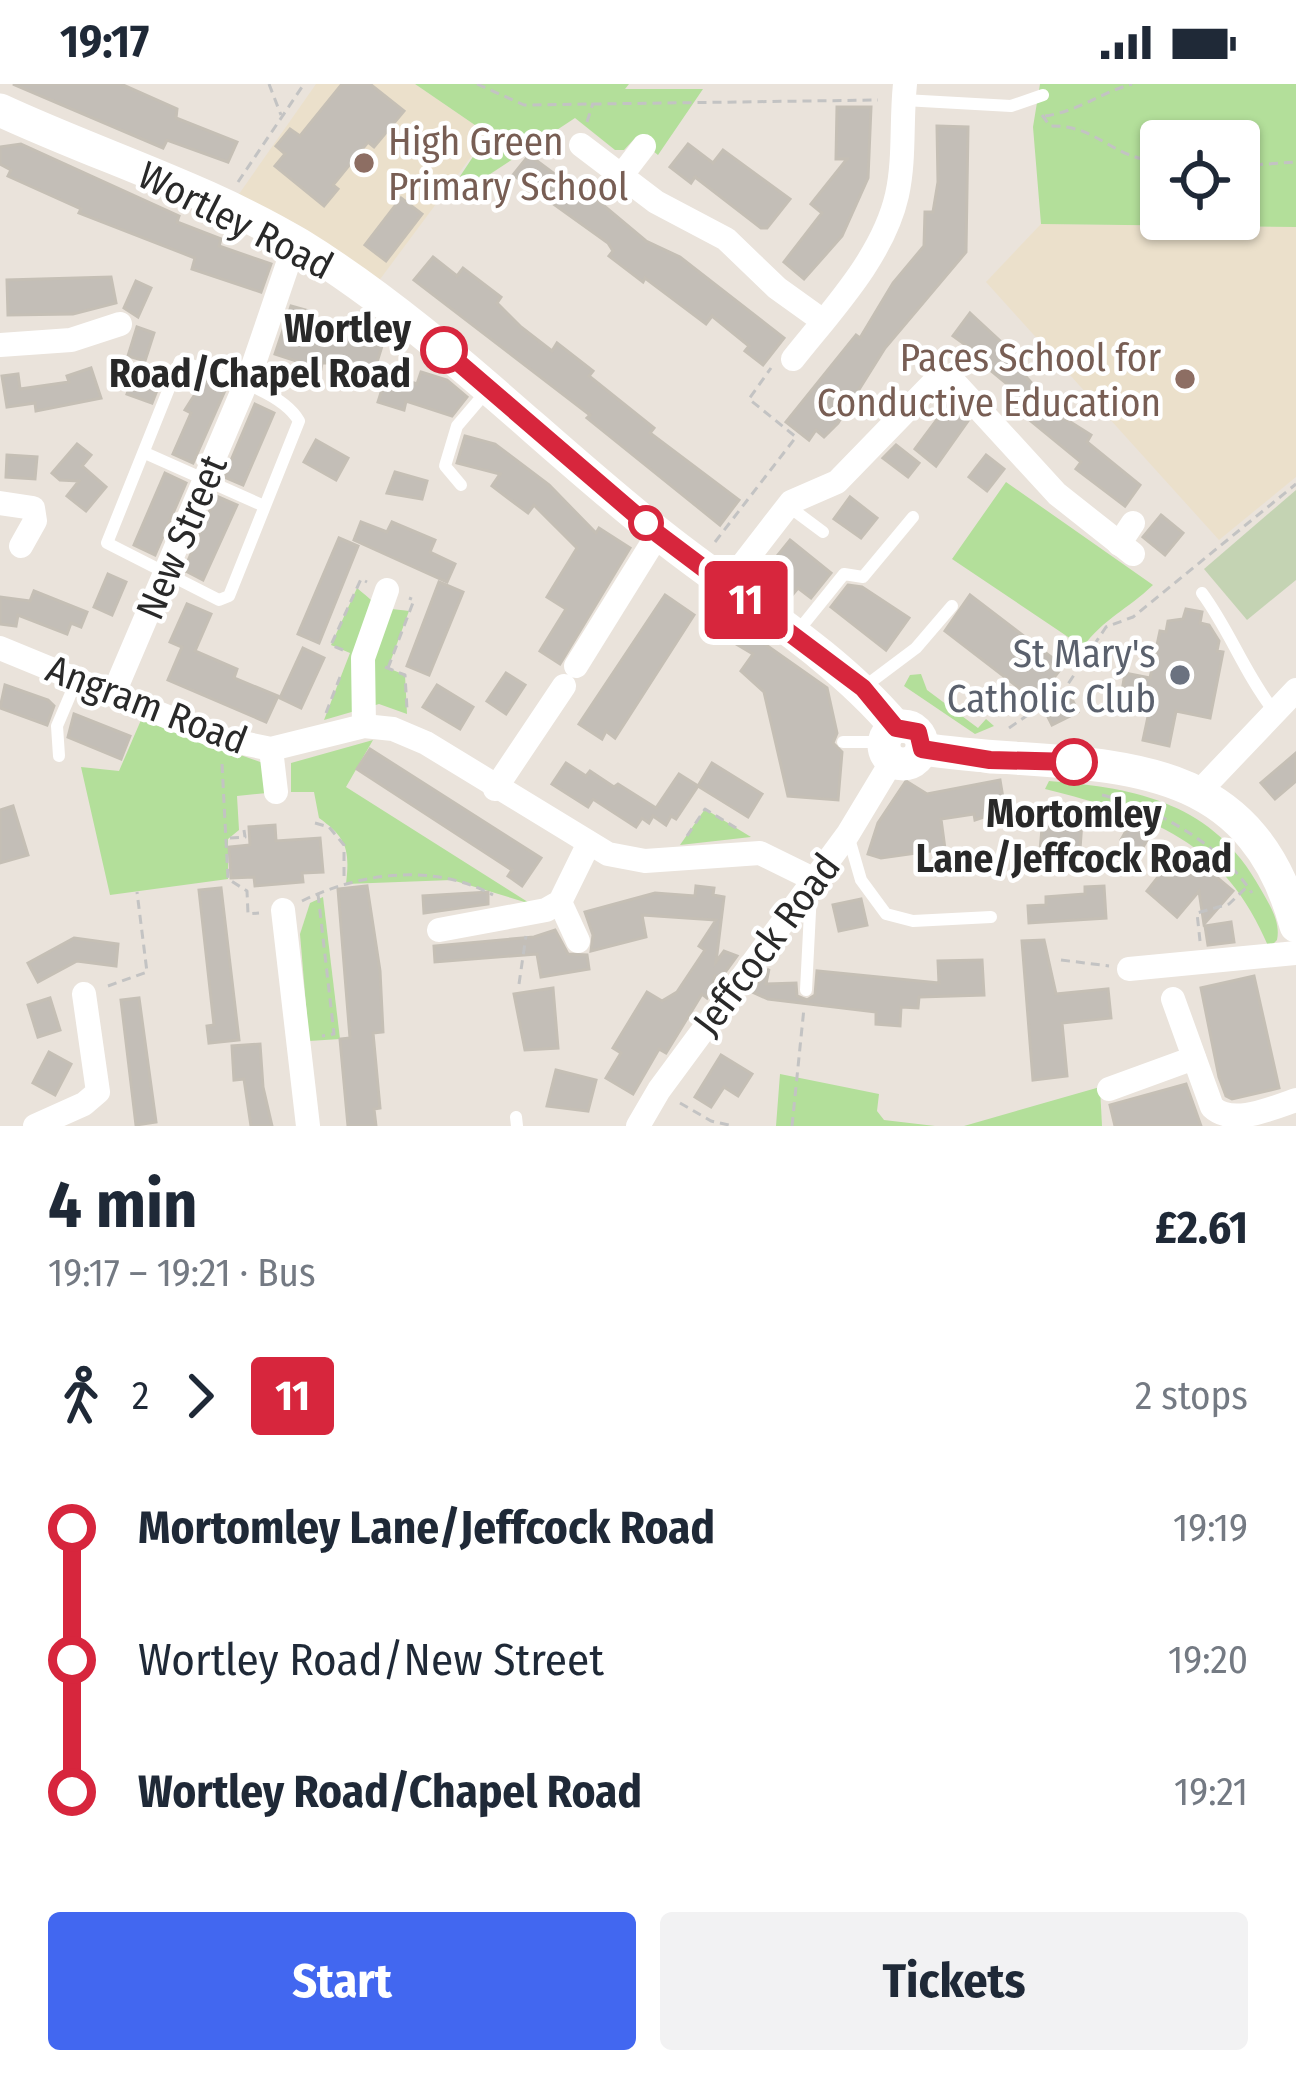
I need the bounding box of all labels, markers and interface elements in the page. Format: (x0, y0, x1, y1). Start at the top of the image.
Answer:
text: 19:17 (60, 15, 149, 69)
place label: High Green Primary School (388, 119, 628, 210)
map controls (1140, 120, 1260, 240)
button: locate (1140, 120, 1260, 240)
marker: High Green Primary School (351, 150, 377, 176)
street label: Wortley Road (131, 152, 340, 289)
place label: Wortley Road/Chapel Road (109, 306, 411, 397)
marker: Wortley Road/Chapel Road (422, 328, 466, 372)
place label: Paces School for Conductive Education (817, 335, 1161, 426)
marker: Paces School for Conductive Education (1172, 366, 1198, 392)
street label: New Street (127, 448, 237, 626)
unlabelled marker (630, 507, 662, 539)
line badge: 11 (692, 561, 800, 639)
text: 11 (729, 575, 763, 625)
place label: St Mary's Catholic Club (947, 631, 1156, 722)
street label: Angram Road (40, 646, 253, 764)
marker: St Mary's Catholic Club (1167, 662, 1193, 688)
marker: Mortomley Lane/Jeffcock Road (1052, 740, 1096, 784)
place label: Mortomley Lane/Jeffcock Road (916, 791, 1232, 882)
street label: Jeffcock Road (684, 845, 850, 1044)
text: 4 min (48, 1165, 198, 1244)
text: £2.61 (1155, 1201, 1248, 1255)
text: 19:17 – 19:21 · Bus (48, 1250, 316, 1296)
icon: walk (48, 1363, 114, 1429)
icon: forward (167, 1363, 233, 1429)
text: 11 (275, 1371, 310, 1421)
text: 2 (132, 1373, 149, 1419)
text: 2 stops (1135, 1373, 1248, 1419)
text: Mortomley Lane/Jeffcock Road (138, 1501, 715, 1555)
text: 19:19 (1173, 1505, 1248, 1551)
text: Wortley Road/New Street (138, 1633, 604, 1687)
text: 19:20 (1168, 1637, 1248, 1683)
text: Wortley Road/Chapel Road (138, 1765, 642, 1819)
text: 19:21 (1174, 1769, 1248, 1815)
button: Start (48, 1912, 636, 2050)
button: Tickets (660, 1912, 1248, 2050)

